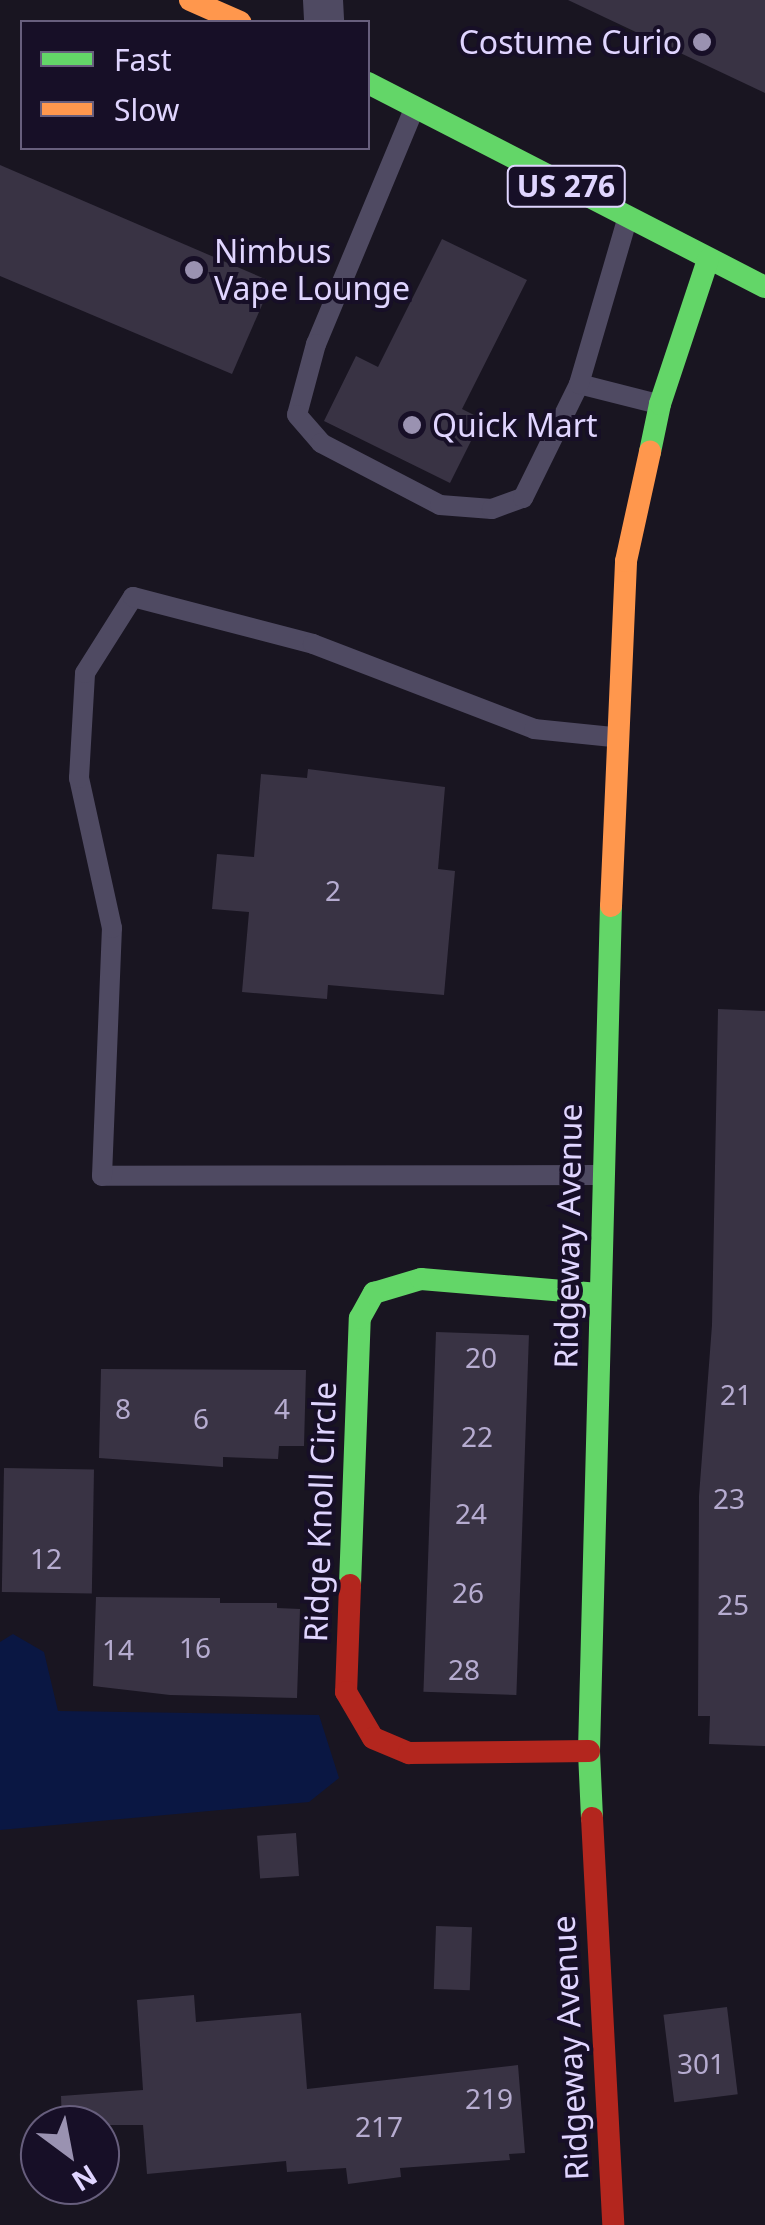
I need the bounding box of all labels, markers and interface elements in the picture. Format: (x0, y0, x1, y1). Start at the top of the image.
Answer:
legend (20, 20, 370, 150)
place label: Costume Curio (459, 23, 682, 61)
marker: Costume Curio (691, 31, 713, 53)
text: Fast (114, 39, 172, 80)
text: Slow (114, 89, 179, 130)
road number: US 276 (506, 161, 626, 211)
place label: Nimbus Vape Lounge (214, 233, 410, 308)
marker: Nimbus Vape Lounge (183, 259, 205, 281)
place label: Quick Mart (432, 406, 598, 444)
marker: Quick Mart (401, 414, 423, 436)
house number: 2 (325, 873, 341, 907)
street label: Ridgeway Avenue (546, 1103, 590, 1369)
house number: 20 (465, 1340, 497, 1374)
house number: 21 (720, 1377, 752, 1411)
street label: Ridge Knoll Circle (296, 1381, 344, 1643)
house number: 8 (115, 1391, 131, 1425)
house number: 4 (274, 1391, 290, 1425)
house number: 6 (193, 1401, 209, 1435)
house number: 22 (461, 1419, 493, 1453)
house number: 23 (713, 1481, 745, 1515)
house number: 24 (455, 1496, 487, 1530)
house number: 12 (30, 1541, 62, 1575)
house number: 26 (452, 1575, 484, 1609)
house number: 25 (717, 1587, 749, 1621)
house number: 16 (179, 1630, 211, 1664)
house number: 14 (102, 1632, 134, 1666)
house number: 28 (448, 1652, 480, 1686)
street label: Ridgeway Avenue (544, 1915, 596, 2181)
house number: 301 (677, 2046, 725, 2080)
house number: 219 (465, 2081, 513, 2115)
north arrow (20, 2105, 120, 2205)
house number: 217 (355, 2109, 403, 2143)
text: N (65, 2157, 105, 2201)

